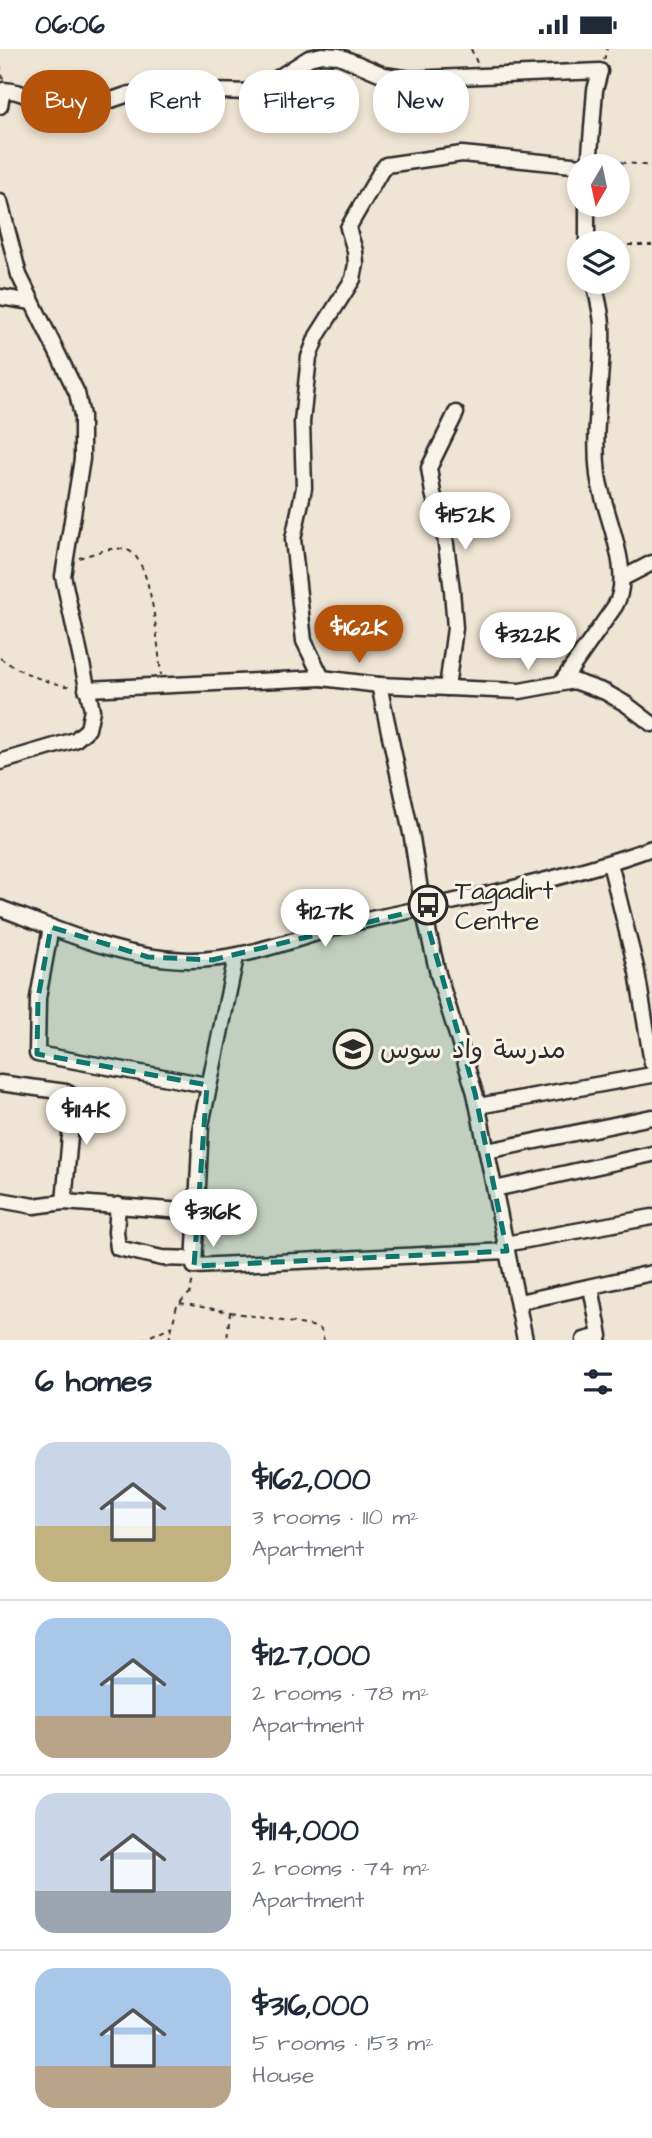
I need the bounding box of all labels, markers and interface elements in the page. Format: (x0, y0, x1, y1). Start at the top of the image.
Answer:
text: 06:06 (35, 7, 105, 43)
chip: Buy (21, 70, 111, 133)
chip: Rent (125, 70, 225, 133)
chip: Filters (239, 70, 359, 133)
chip: New (373, 70, 469, 133)
north arrow (567, 154, 630, 217)
map controls (567, 154, 630, 294)
button: layers (567, 231, 630, 294)
pin: $152K (416, 493, 514, 552)
text: $152K (435, 499, 495, 531)
pin: $162K (310, 605, 408, 665)
text: $162K (330, 612, 388, 644)
pin: $322K (479, 613, 577, 672)
text: $322K (496, 619, 560, 651)
place label: Tagadirt Centre (455, 873, 554, 939)
bus stop icon: Tagadirt Centre (407, 884, 449, 926)
pin: $127K (276, 890, 374, 949)
text: $127K (297, 896, 353, 928)
school or university icon: مدرسة واد سوس (332, 1028, 374, 1070)
place label: مدرسة واد سوس (380, 1032, 566, 1068)
pin: $114K (37, 1087, 135, 1147)
text: $114K (62, 1094, 110, 1126)
pin: $316K (164, 1189, 262, 1249)
text: $316K (185, 1196, 241, 1228)
text: 6 homes (35, 1361, 152, 1403)
icon: filters (579, 1363, 617, 1401)
text: $162,000 (252, 1459, 371, 1501)
icon: home (91, 1470, 175, 1554)
text: 3 rooms · 110 m² (252, 1501, 419, 1533)
text: Apartment (252, 1533, 364, 1565)
text: $127,000 (252, 1635, 370, 1677)
icon: home (91, 1646, 175, 1730)
text: 2 rooms · 78 m² (252, 1677, 429, 1709)
text: Apartment (252, 1709, 364, 1741)
text: $114,000 (252, 1810, 359, 1852)
icon: home (91, 1821, 175, 1905)
text: 2 rooms · 74 m² (252, 1852, 430, 1884)
text: Apartment (252, 1884, 364, 1916)
text: $316,000 (252, 1985, 369, 2027)
icon: home (91, 1996, 175, 2080)
text: 5 rooms · 153 m² (252, 2027, 434, 2059)
text: House (252, 2059, 315, 2091)

